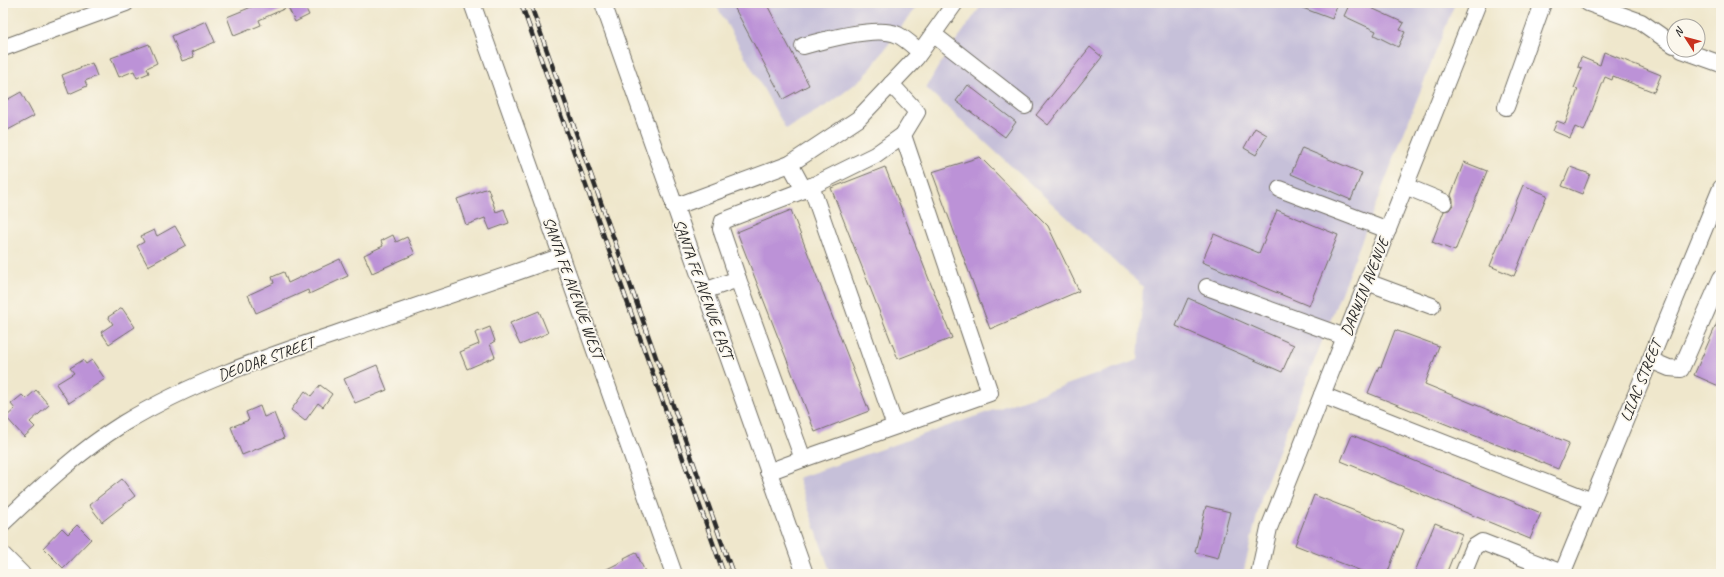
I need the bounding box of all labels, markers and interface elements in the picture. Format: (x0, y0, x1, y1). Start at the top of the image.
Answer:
north arrow (1666, 18, 1706, 58)
text: N (1670, 23, 1687, 39)
street label: SANTA FE AVENUE WEST (538, 214, 610, 366)
street label: SANTA FE AVENUE EAST (668, 217, 739, 365)
street label: DARWIN AVENUE (1336, 233, 1395, 339)
street label: DEODAR STREET (215, 331, 320, 386)
street label: LILAC STREET (1616, 334, 1668, 424)

